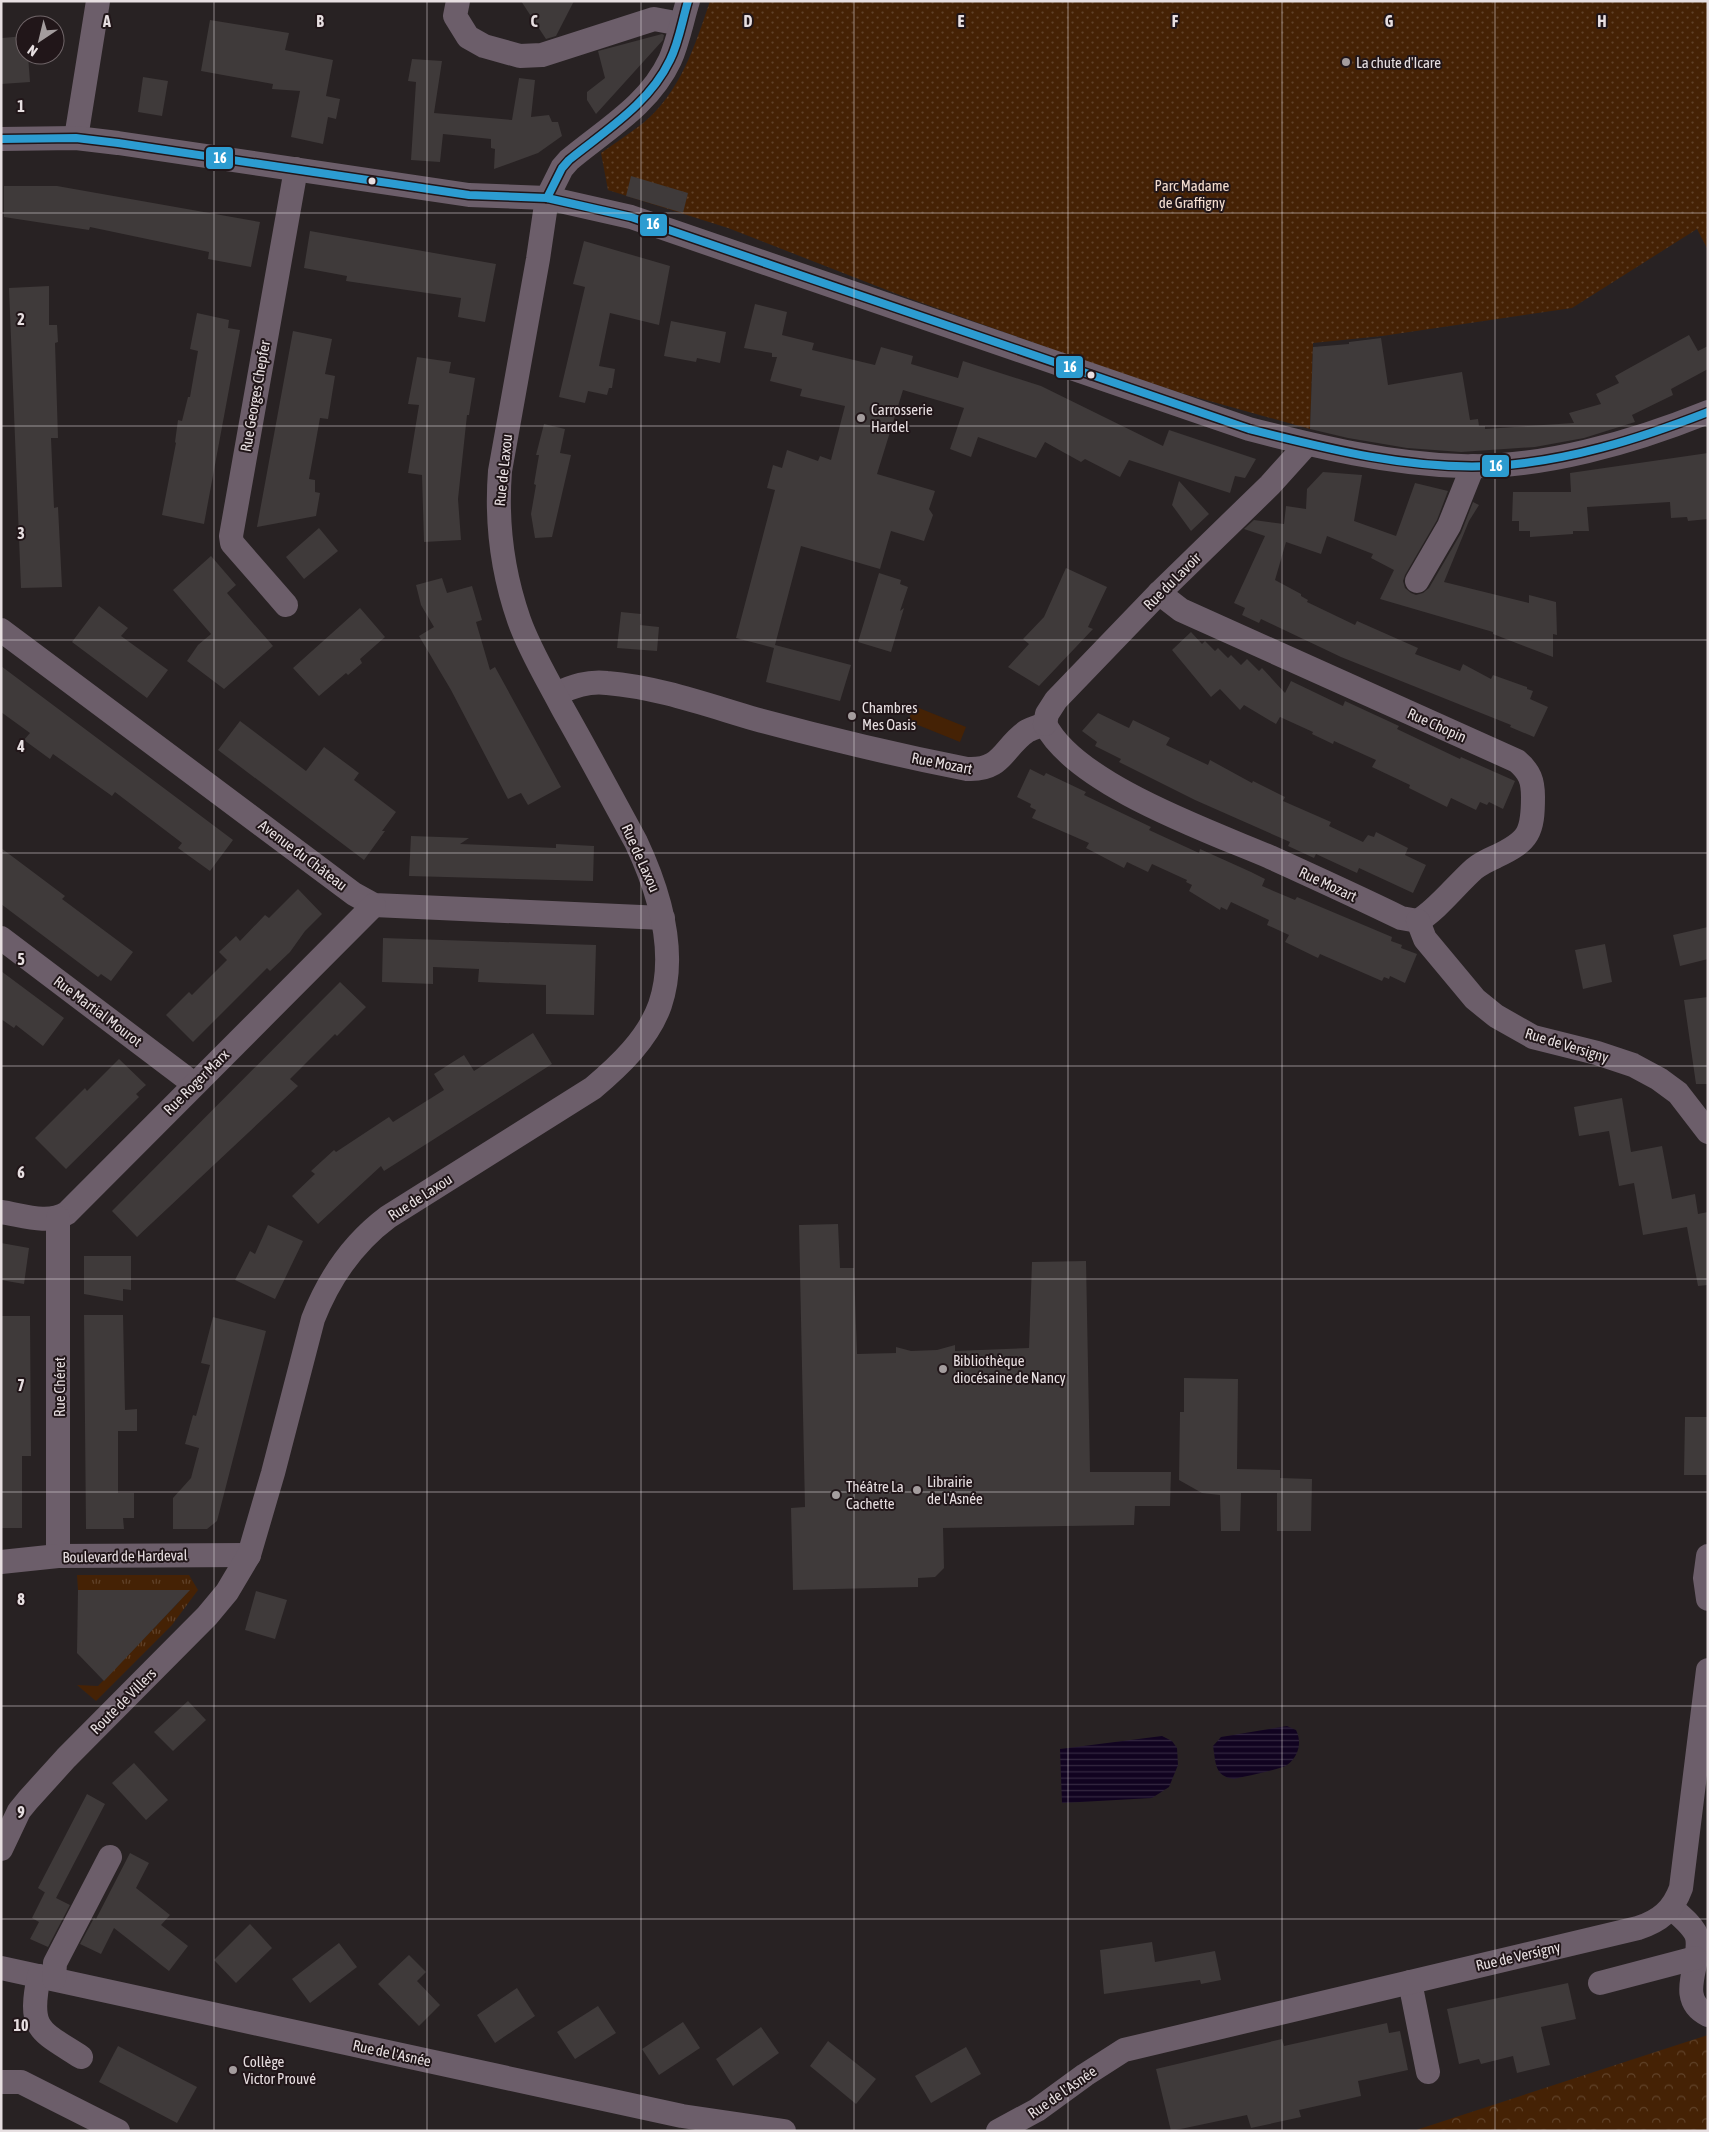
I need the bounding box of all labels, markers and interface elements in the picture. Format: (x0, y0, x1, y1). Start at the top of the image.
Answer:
text: A (102, 12, 111, 30)
text: B (316, 12, 324, 30)
text: C (530, 12, 538, 30)
text: D (744, 12, 753, 30)
text: E (958, 12, 965, 30)
text: F (1172, 12, 1179, 30)
text: G (1385, 12, 1394, 30)
text: H (1597, 12, 1607, 30)
north arrow (15, 15, 65, 65)
text: N (25, 42, 41, 60)
place label: La chute d'Icare (1356, 54, 1441, 71)
marker: La chute d'Icare (1340, 56, 1352, 68)
text: 1 (17, 97, 25, 115)
line badge: 16 (205, 146, 234, 170)
text: 16 (213, 150, 227, 166)
unlabelled marker (367, 176, 377, 186)
park label: Parc Madame de Graffigny (1155, 177, 1230, 211)
line badge: 16 (639, 213, 668, 237)
text: 16 (646, 216, 660, 232)
text: 2 (17, 310, 25, 328)
street label: Rue Georges Chepfer (237, 338, 273, 453)
line badge: 16 (1055, 355, 1084, 379)
text: 16 (1063, 359, 1077, 375)
unlabelled marker (1086, 370, 1096, 380)
place label: Carrosserie Hardel (871, 401, 933, 435)
marker: Carrosserie Hardel (855, 412, 867, 424)
street label: Rue de Laxou (491, 433, 515, 507)
line badge: 16 (1481, 454, 1510, 478)
text: 16 (1489, 458, 1503, 474)
text: 3 (17, 524, 25, 542)
street label: Rue du Lavoir (1140, 549, 1204, 613)
place label: Chambres Mes Oasis (862, 699, 917, 733)
street label: Rue Chopin (1405, 705, 1469, 745)
marker: Chambres Mes Oasis (846, 710, 858, 722)
text: 4 (16, 737, 25, 755)
street label: Rue Mozart (910, 749, 974, 777)
street label: Avenue du Château (255, 816, 351, 894)
street label: Rue de Laxou (618, 821, 664, 895)
street label: Rue Mozart (1297, 863, 1359, 905)
text: 5 (17, 950, 25, 968)
street label: Rue Martial Mourot (51, 972, 145, 1050)
street label: Rue de Versigny (1523, 1024, 1611, 1066)
street label: Rue Roger Marx (160, 1046, 232, 1118)
text: 6 (17, 1163, 25, 1181)
street label: Rue de Laxou (385, 1170, 455, 1224)
place label: Bibliothèque diocésaine de Nancy (953, 1352, 1066, 1386)
street label: Rue Chéret (51, 1357, 68, 1417)
marker: Bibliothèque diocésaine de Nancy (937, 1363, 949, 1375)
text: 7 (17, 1376, 25, 1394)
place label: Librairie de l'Asnée (927, 1473, 983, 1507)
place label: Théâtre La Cachette (846, 1478, 904, 1512)
marker: Librairie de l'Asnée (911, 1484, 923, 1496)
marker: Théâtre La Cachette (830, 1489, 842, 1501)
street label: Boulevard de Hardeval (62, 1546, 188, 1566)
text: 8 (17, 1590, 25, 1608)
street label: Route de Villers (87, 1665, 159, 1737)
text: 9 (17, 1803, 25, 1821)
street label: Rue de Versigny (1474, 1938, 1562, 1974)
text: 10 (13, 2016, 29, 2034)
street label: Rue de l'Asnée (351, 2036, 433, 2070)
place label: Collège Victor Prouvé (243, 2053, 316, 2087)
street label: Rue de l'Asnée (1025, 2062, 1100, 2122)
marker: Collège Victor Prouvé (227, 2064, 239, 2076)

